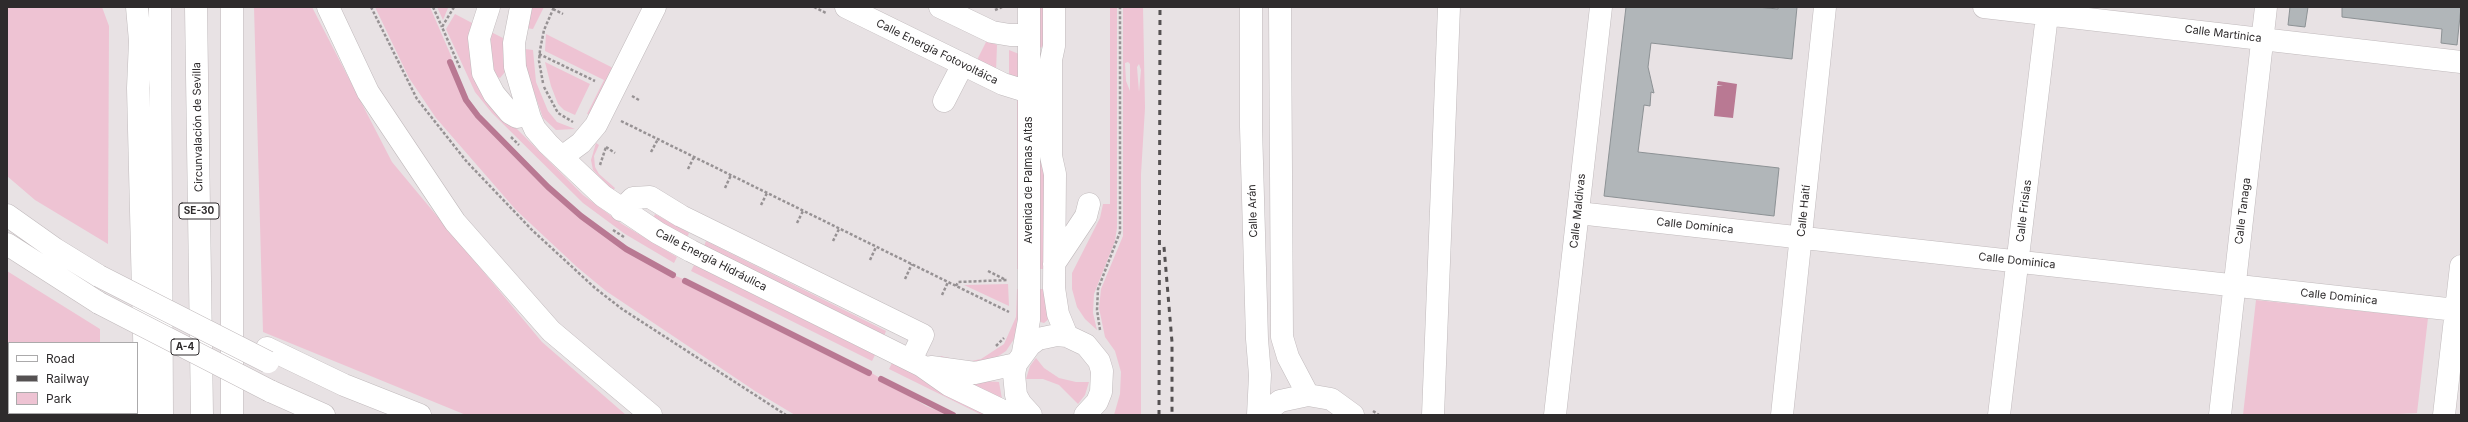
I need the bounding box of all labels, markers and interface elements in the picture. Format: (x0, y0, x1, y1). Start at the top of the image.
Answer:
street label: Calle Energía Fotovoltáica (874, 17, 1000, 87)
street label: Calle Martinica (2184, 23, 2262, 45)
street label: Circunvalación de Sevilla (190, 62, 206, 192)
street label: Avenida de Palmas Altas (1022, 116, 1036, 244)
street label: Calle Maldivas (1567, 173, 1589, 249)
street label: Calle Tanaga (2232, 177, 2254, 245)
street label: Calle Frisias (2014, 179, 2034, 243)
street label: Calle Arán (1245, 184, 1261, 238)
street label: Calle Haití (1795, 184, 1813, 238)
road number: SE-30 (179, 203, 219, 219)
street label: Calle Dominica (1656, 215, 1734, 237)
street label: Calle Energía Hidráulica (653, 226, 769, 294)
street label: Calle Dominica (1978, 250, 2056, 272)
street label: Calle Dominica (2300, 286, 2378, 308)
road number: A-4 (171, 339, 199, 355)
legend (8, 342, 138, 414)
text: Road (46, 351, 75, 366)
text: Railway (46, 371, 89, 386)
text: Park (46, 391, 72, 406)

